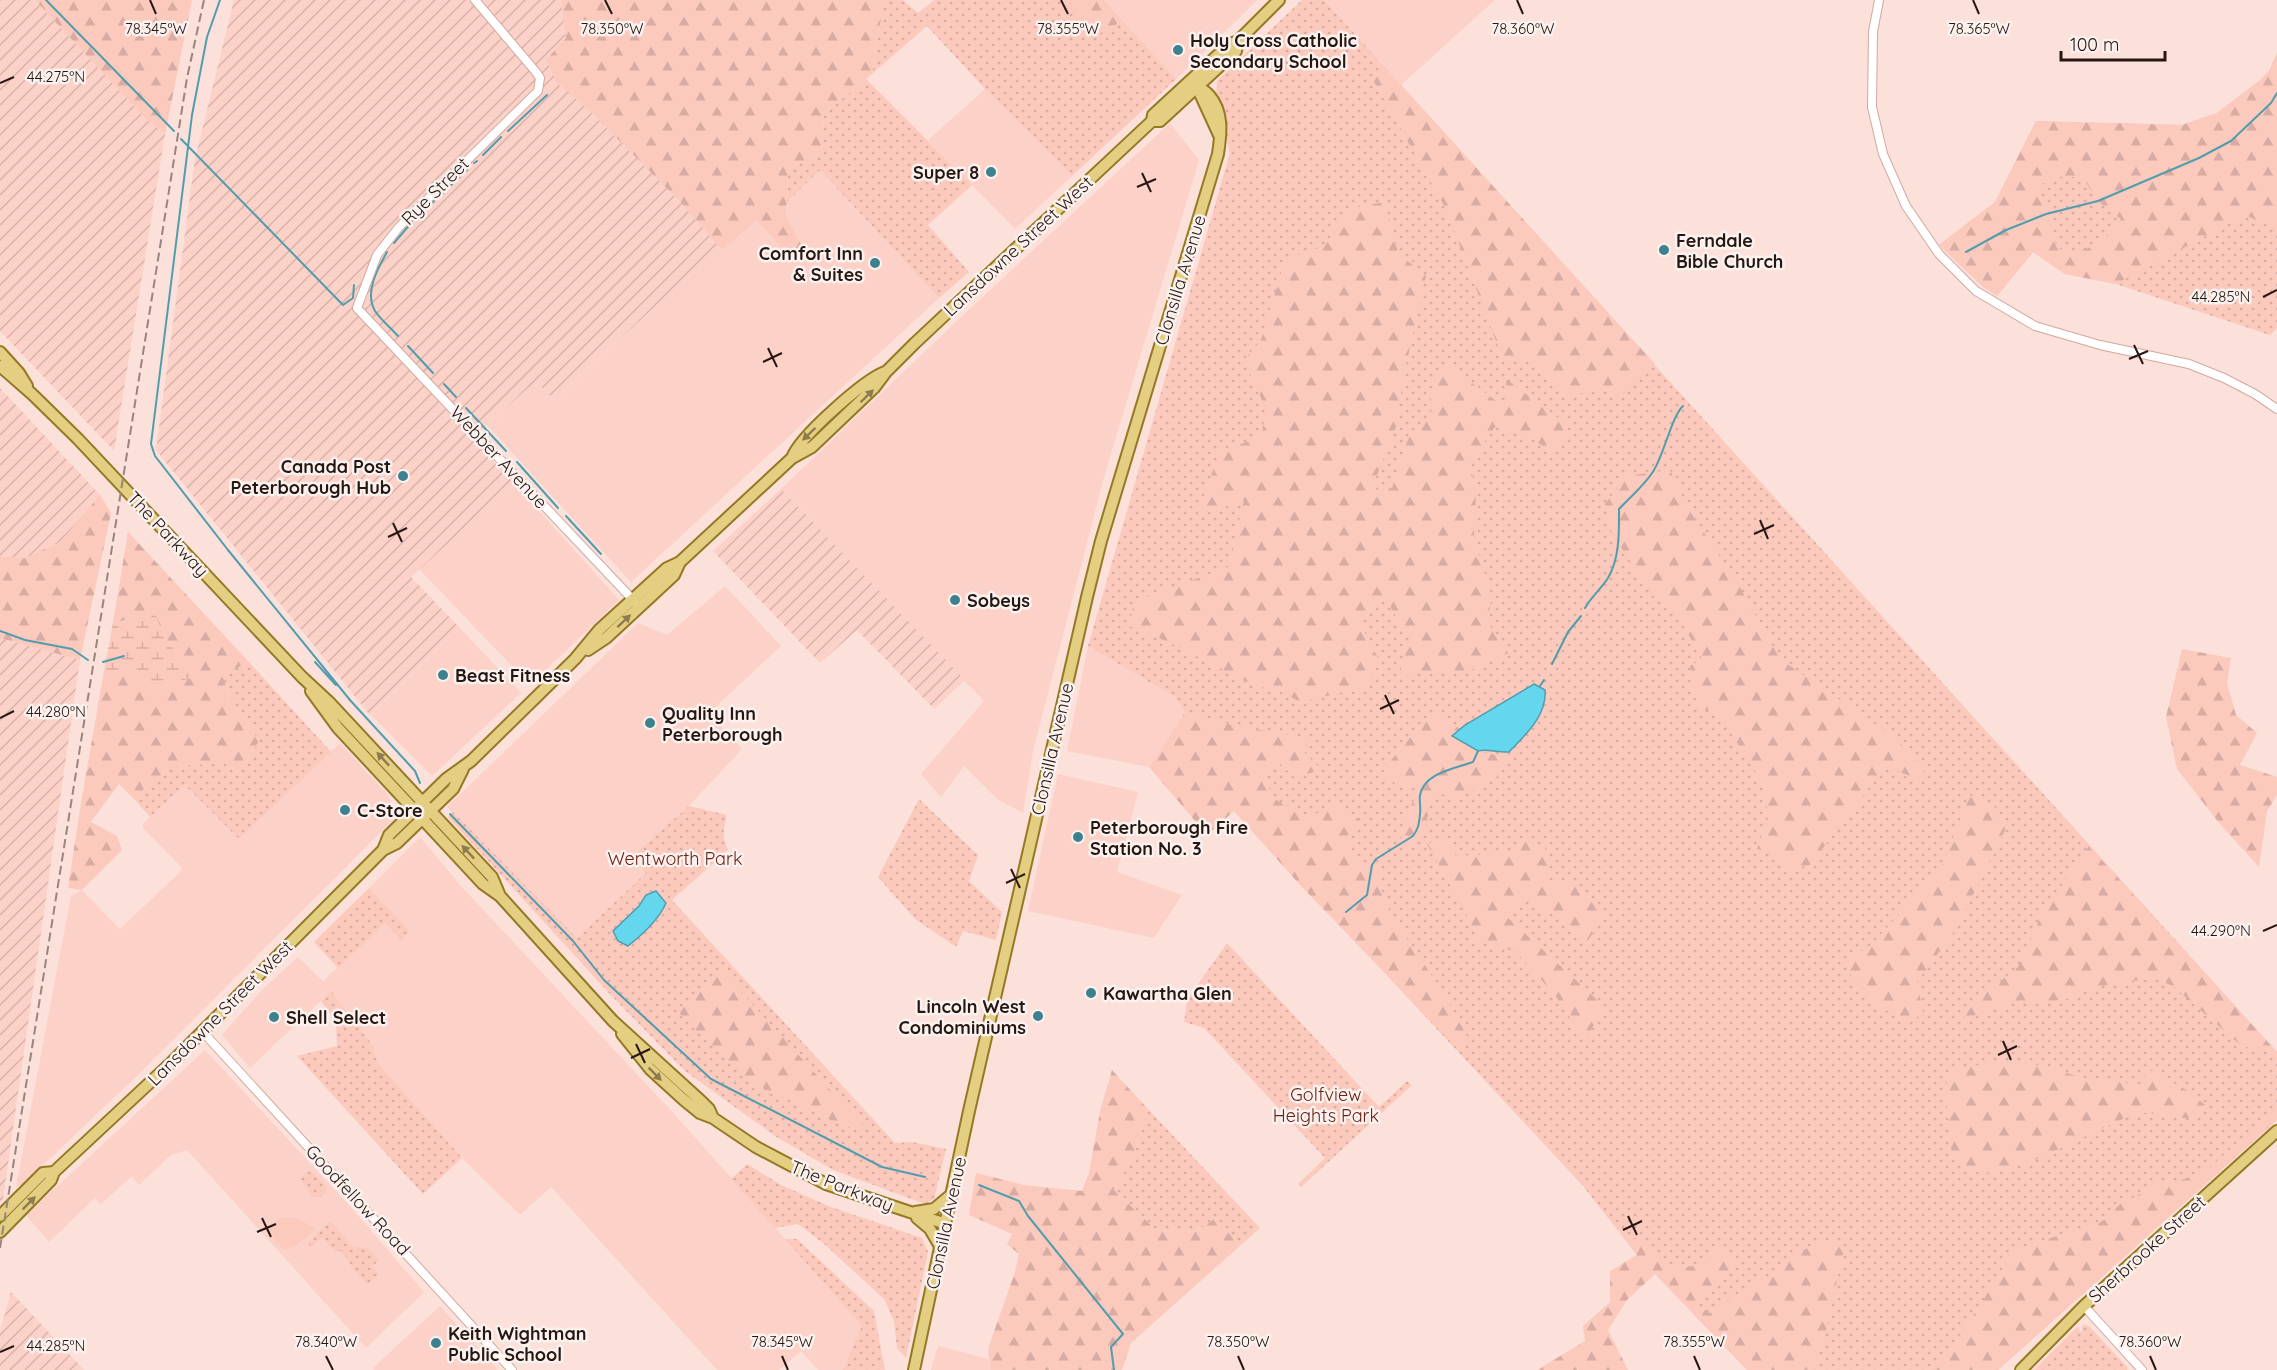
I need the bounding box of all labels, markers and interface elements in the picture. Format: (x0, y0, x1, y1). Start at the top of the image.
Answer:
text: 78.345°W (125, 19, 188, 38)
text: 78.350°W (581, 19, 644, 38)
text: 78.355°W (1037, 19, 1100, 38)
text: 78.360°W (1492, 19, 1555, 38)
text: 78.365°W (1948, 19, 2011, 38)
scale bar (2061, 24, 2164, 62)
place label: Holy Cross Catholic Secondary School (1190, 29, 1357, 73)
text: 100 m (2070, 33, 2119, 56)
marker: Holy Cross Catholic Secondary School (1171, 43, 1185, 57)
text: 44.275°N (27, 67, 85, 86)
street label: Rye Street (396, 152, 474, 230)
place label: Super 8 (913, 161, 979, 184)
marker: Super 8 (984, 165, 998, 179)
street label: Lansdowne Street West (938, 171, 1098, 321)
street label: Clonsilla Avenue (1149, 212, 1211, 348)
place label: Ferndale Bible Church (1676, 229, 1783, 273)
place label: Comfort Inn & Suites (759, 242, 863, 286)
marker: Ferndale Bible Church (1657, 243, 1671, 257)
marker: Comfort Inn & Suites (868, 256, 882, 270)
text: 44.285°N (2191, 287, 2251, 306)
one-way arrow (859, 389, 873, 403)
street label: Webber Avenue (445, 401, 553, 513)
one-way arrow (801, 427, 816, 441)
place label: Canada Post Peterborough Hub (231, 455, 391, 499)
marker: Canada Post Peterborough Hub (396, 469, 410, 483)
street label: The Parkway (122, 486, 214, 582)
place label: Sobeys (967, 589, 1030, 612)
marker: Sobeys (948, 593, 962, 607)
one-way arrow (617, 614, 632, 628)
place label: Beast Fitness (455, 664, 571, 687)
marker: Beast Fitness (436, 668, 450, 682)
street label: Clonsilla Avenue (1026, 681, 1078, 817)
text: 44.280°N (26, 702, 86, 721)
place label: Quality Inn Peterborough (662, 702, 783, 746)
marker: Quality Inn Peterborough (643, 716, 657, 730)
one-way arrow (376, 752, 390, 767)
place label: C-Store (357, 799, 423, 822)
marker: C-Store (338, 803, 352, 817)
place label: Peterborough Fire Station No. 3 (1090, 816, 1248, 860)
marker: Peterborough Fire Station No. 3 (1071, 830, 1085, 844)
one-way arrow (461, 844, 475, 859)
park label: Wentworth Park (607, 847, 743, 870)
text: 44.290°N (2191, 921, 2251, 940)
street label: Lansdowne Street West (143, 936, 297, 1090)
place label: Kawartha Glen (1103, 982, 1232, 1005)
marker: Kawartha Glen (1084, 986, 1098, 1000)
place label: Lincoln West Condominiums (899, 995, 1026, 1039)
place label: Shell Select (286, 1006, 386, 1029)
marker: Lincoln West Condominiums (1031, 1009, 1045, 1023)
marker: Shell Select (267, 1010, 281, 1024)
one-way arrow (648, 1067, 662, 1081)
park label: Golfview Heights Park (1273, 1083, 1379, 1127)
street label: Goodfellow Road (301, 1140, 415, 1260)
street label: The Parkway (787, 1155, 897, 1217)
street label: Clonsilla Avenue (921, 1155, 971, 1291)
street label: Sherbrooke Street (2084, 1190, 2210, 1308)
one-way arrow (21, 1196, 36, 1210)
place label: Keith Wightman Public School (448, 1322, 586, 1366)
text: 78.340°W (295, 1332, 358, 1351)
text: 78.345°W (751, 1332, 814, 1351)
text: 78.350°W (1207, 1332, 1270, 1351)
text: 78.355°W (1663, 1332, 1726, 1351)
text: 78.360°W (2119, 1332, 2182, 1351)
text: 44.285°N (26, 1336, 86, 1355)
marker: Keith Wightman Public School (429, 1336, 443, 1350)

